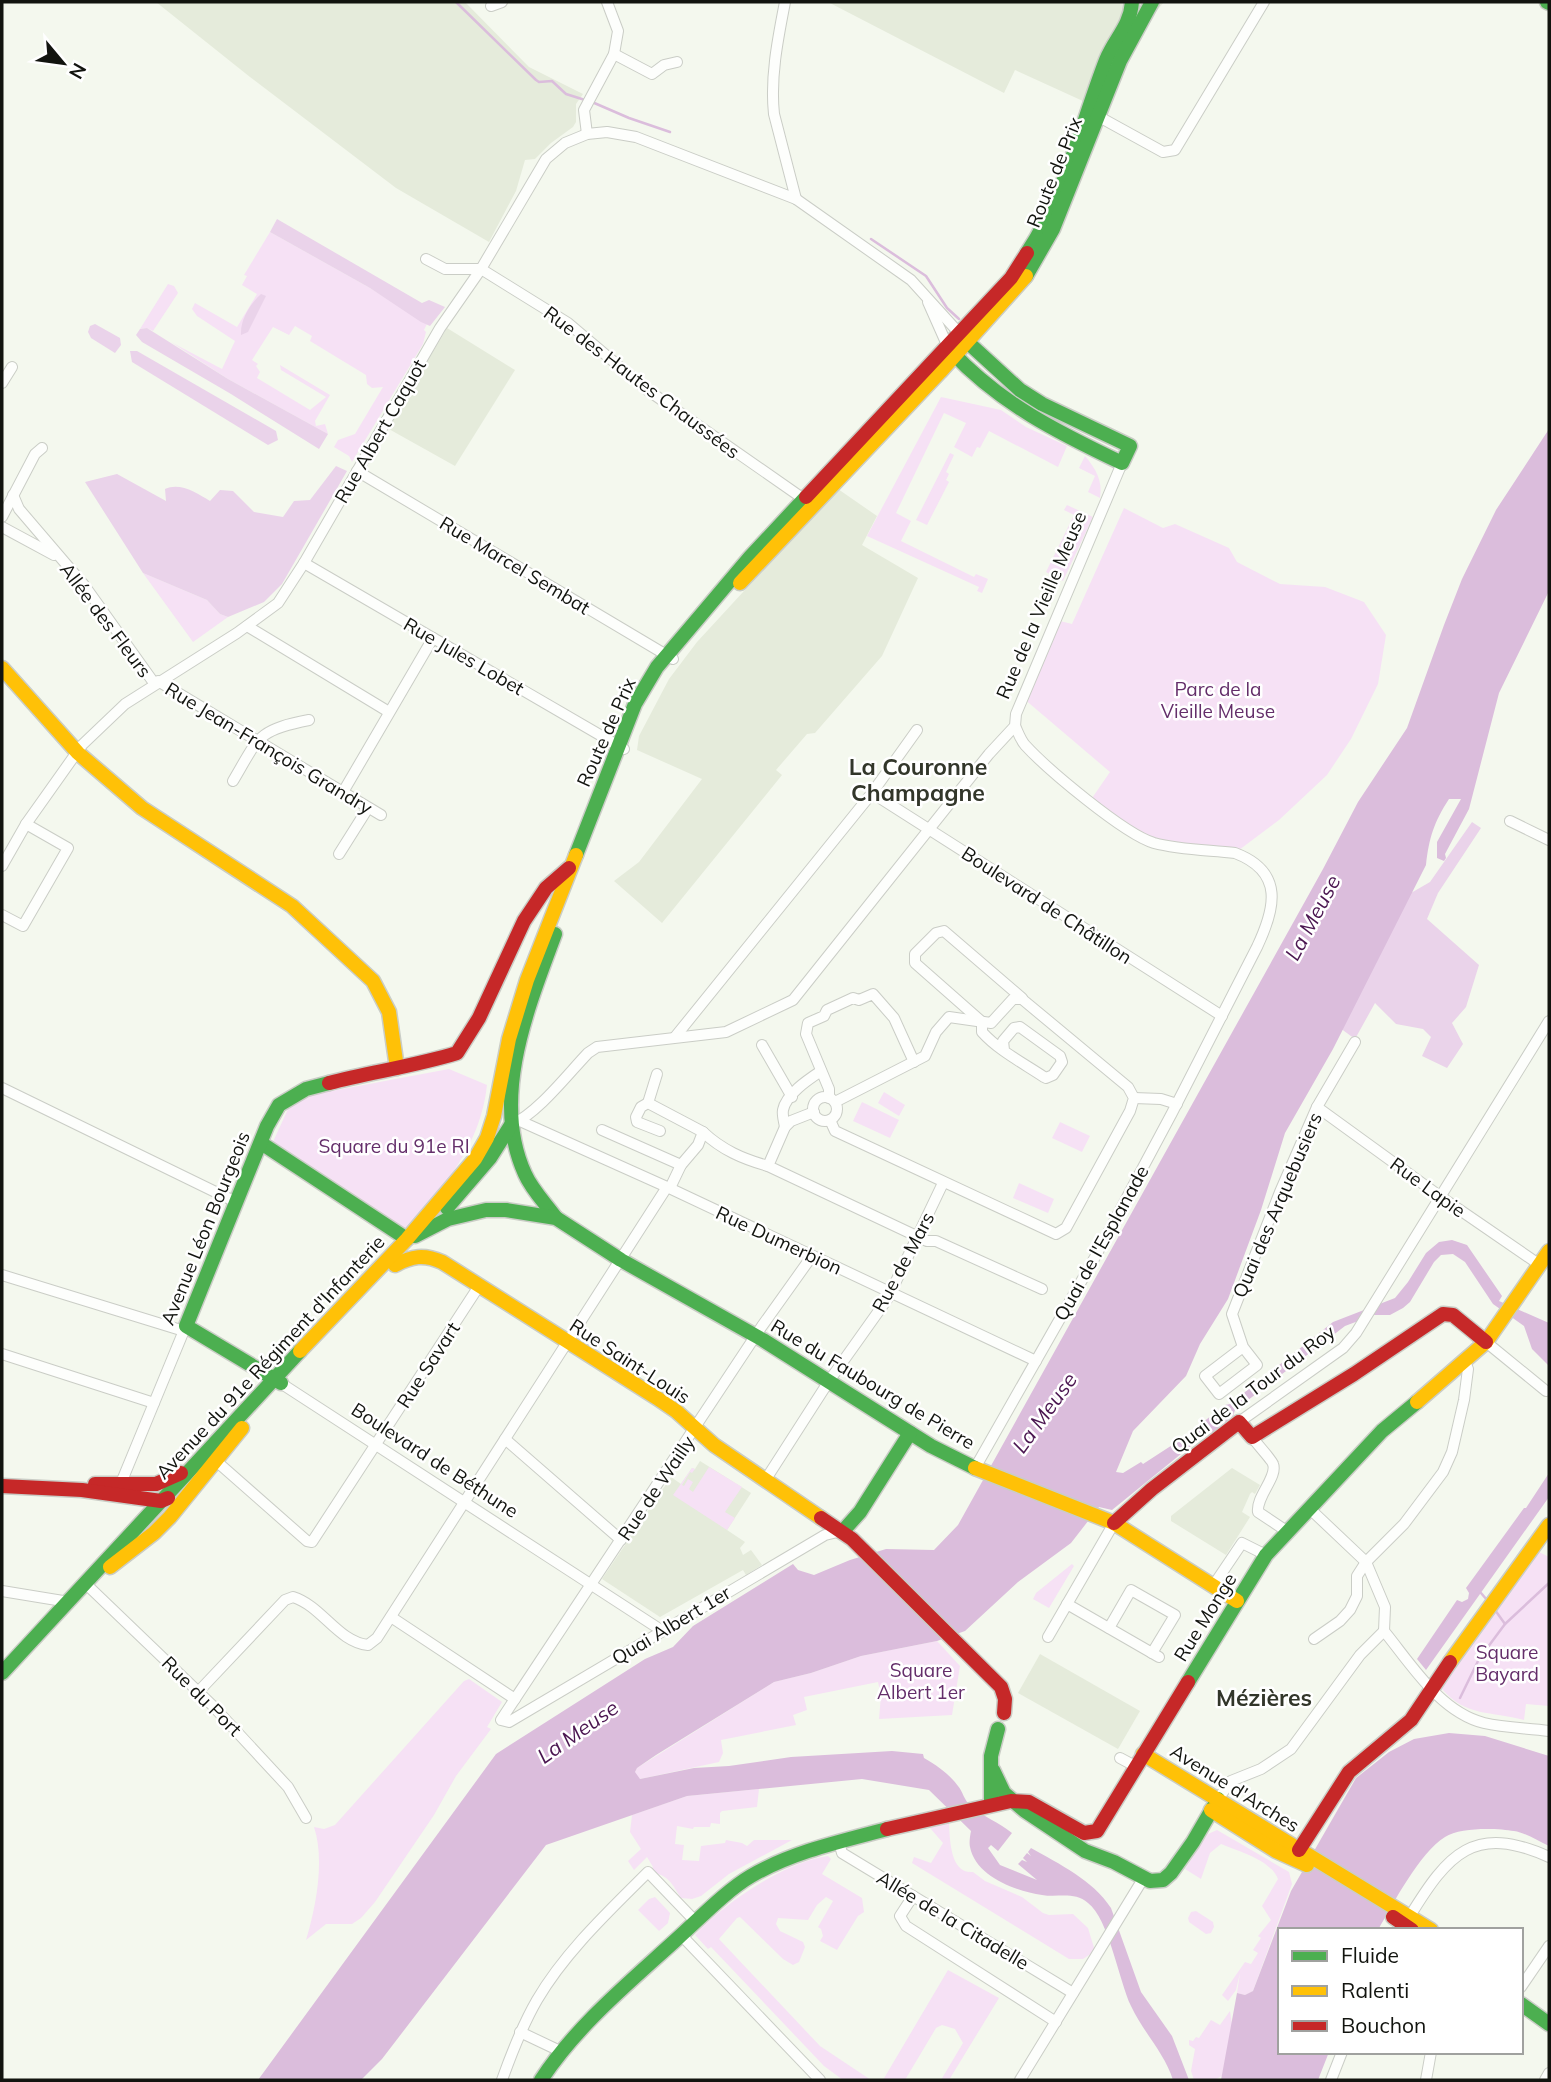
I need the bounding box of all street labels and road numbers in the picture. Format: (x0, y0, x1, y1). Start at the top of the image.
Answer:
street label: Route de Prix (1021, 113, 1087, 231)
street label: Rue des Hautes Chaussées (539, 300, 745, 464)
street label: Rue Albert Caquot (329, 354, 431, 507)
street label: Rue de la Vieille Meuse (991, 508, 1091, 702)
street label: Rue Marcel Sembat (435, 511, 595, 620)
street label: Allée des Fleurs (55, 558, 157, 682)
street label: Rue Jules Lobet (399, 612, 529, 700)
street label: Route de Prix (571, 674, 641, 790)
street label: Rue Jean-François Grandry (161, 677, 377, 819)
street label: Boulevard de Châtillon (957, 841, 1137, 969)
street label: Quai des Arquebusiers (1227, 1109, 1327, 1301)
street label: Avenue Léon Bourgeois (155, 1128, 255, 1328)
street label: Rue Lapie (1386, 1152, 1470, 1222)
street label: Quai de l'Esplanade (1048, 1161, 1154, 1325)
street label: Rue Dumerbion (712, 1200, 846, 1280)
street label: Rue de Mars (867, 1208, 939, 1316)
street label: Avenue du 91e Régiment d'Infanterie (150, 1230, 390, 1484)
street label: Rue Saint-Louis (565, 1313, 695, 1409)
street label: Rue du Faubourg de Pierre (767, 1314, 979, 1454)
street label: Rue Savart (391, 1317, 465, 1413)
street label: Quai de la Tour du Roy (1166, 1320, 1340, 1458)
street label: Boulevard de Béthune (347, 1397, 523, 1523)
street label: Rue de Wailly (612, 1431, 700, 1545)
street label: Rue Monge (1168, 1568, 1242, 1666)
street label: Quai Albert 1er (607, 1580, 735, 1670)
street label: Rue du Port (157, 1651, 247, 1741)
street label: Avenue d'Arches (1166, 1739, 1304, 1837)
street label: Allée de la Citadelle (873, 1865, 1033, 1975)

